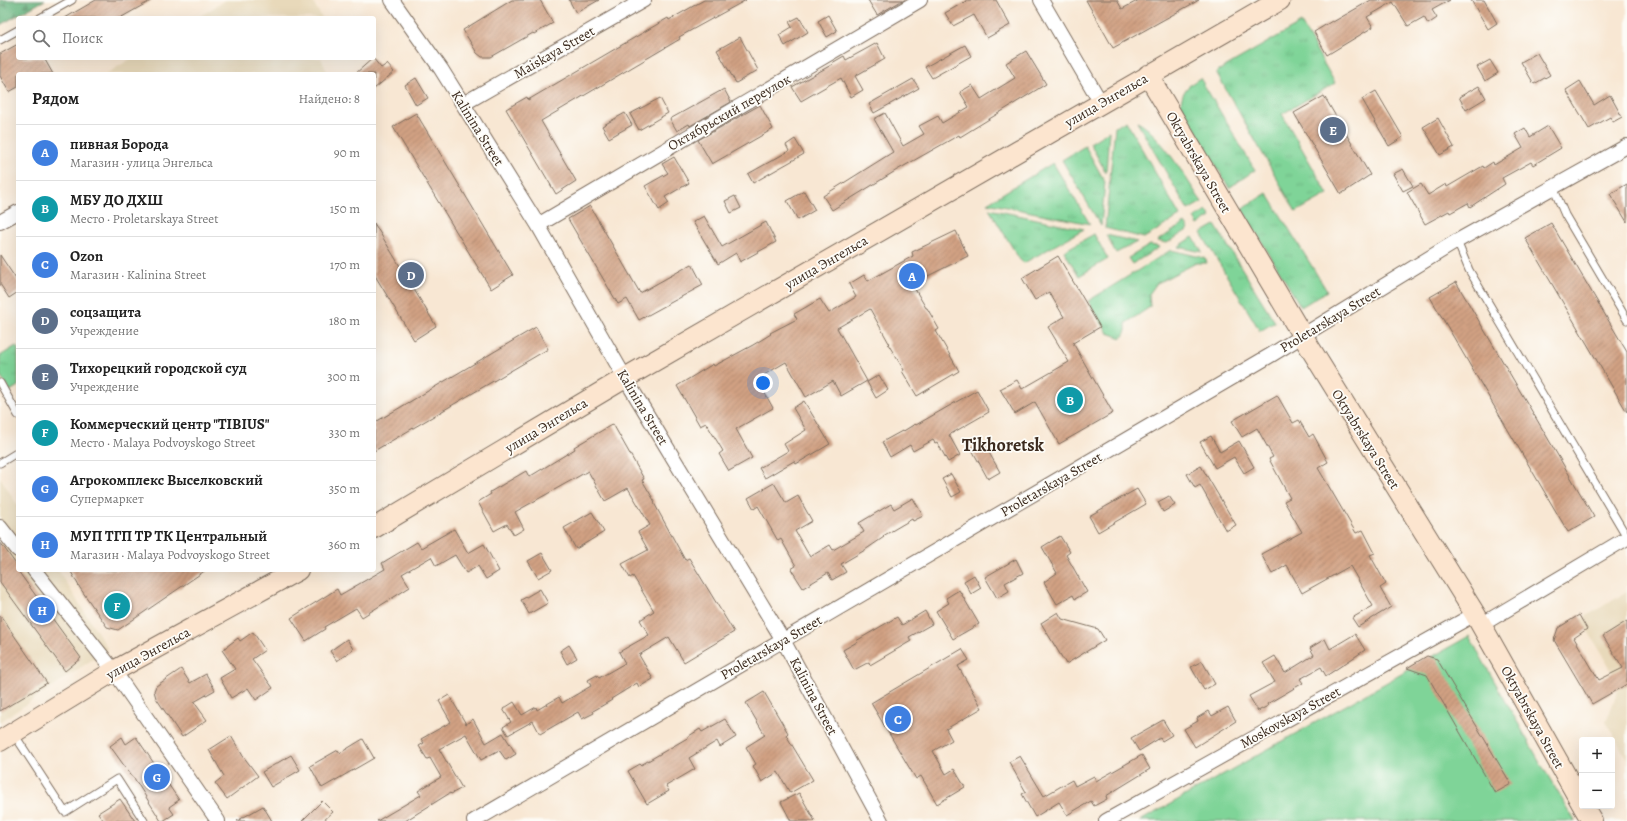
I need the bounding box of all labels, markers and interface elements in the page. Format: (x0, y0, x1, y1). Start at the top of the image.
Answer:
search box (16, 16, 376, 60)
street label: Maiskaya Street (510, 21, 599, 83)
icon: search (30, 27, 52, 49)
text: Поиск (62, 28, 103, 48)
street label: Октябрьский переулок (664, 69, 794, 155)
street label: улица Энгельса (1060, 69, 1152, 132)
text: Рядом (32, 87, 79, 110)
street label: Kalinina Street (447, 87, 508, 170)
text: Найдено: 8 (298, 90, 360, 107)
street label: Oktyabrskaya Street (1162, 108, 1236, 217)
pin: E (1320, 115, 1346, 145)
text: пивная Борода (70, 134, 169, 154)
text: A (41, 144, 49, 161)
text: 90 m (334, 144, 360, 161)
text: Магазин · улица Энгельса (70, 154, 213, 171)
text: МБУ ДО ДХШ (70, 190, 163, 210)
text: B (41, 200, 49, 217)
text: 150 m (330, 200, 360, 217)
text: Место · Proletarskaya Street (70, 210, 219, 227)
street label: улица Энгельса (780, 231, 872, 294)
text: Ozon (70, 246, 103, 266)
text: C (41, 256, 49, 273)
text: 170 m (330, 256, 360, 273)
pin: D (398, 260, 424, 290)
pin: A (899, 261, 925, 291)
text: Магазин · Kalinina Street (70, 266, 206, 283)
street label: Proletarskaya Street (1276, 282, 1384, 357)
text: соцзащита (70, 302, 141, 322)
text: D (40, 312, 50, 329)
text: 180 m (329, 312, 360, 329)
text: Учреждение (70, 322, 139, 339)
text: Тихорецкий городской суд (70, 358, 247, 378)
street label: Kalinina Street (612, 366, 673, 449)
text: E (41, 368, 49, 385)
text: 300 m (327, 368, 360, 385)
your location (753, 373, 773, 393)
text: Учреждение (70, 378, 139, 395)
pin: B (1057, 385, 1083, 415)
street label: Oktyabrskaya Street (1327, 386, 1404, 493)
street label: улица Энгельса (501, 393, 591, 458)
text: Коммерческий центр "TIBIUS" (70, 414, 270, 434)
text: F (42, 424, 48, 441)
text: 330 m (329, 424, 360, 441)
district label: Tikhoretsk (962, 433, 1045, 457)
text: Место · Malaya Podvoyskogo Street (70, 434, 256, 451)
street label: Proletarskaya Street (997, 447, 1106, 521)
text: Агрокомплекс Выселковский (70, 470, 263, 490)
text: G (41, 480, 49, 497)
text: 350 m (329, 480, 360, 497)
text: Супермаркет (70, 490, 144, 507)
text: МУП ТГП ТР ТК Центральный (70, 526, 267, 546)
text: H (40, 536, 50, 553)
text: 360 m (328, 536, 360, 553)
text: Магазин · Malaya Podvoyskogo Street (70, 546, 270, 563)
pin: F (104, 591, 130, 621)
pin: H (29, 595, 55, 625)
street label: Proletarskaya Street (717, 610, 826, 684)
street label: улица Энгельса (102, 622, 194, 685)
street label: Kalinina Street (785, 654, 842, 739)
street label: Oktyabrskaya Street (1496, 663, 1569, 772)
street label: Moskovskaya Street (1237, 682, 1344, 753)
pin: C (885, 704, 911, 734)
map controls (1579, 737, 1615, 809)
button: + (1579, 737, 1615, 773)
pin: G (144, 762, 170, 792)
button: − (1579, 773, 1615, 809)

